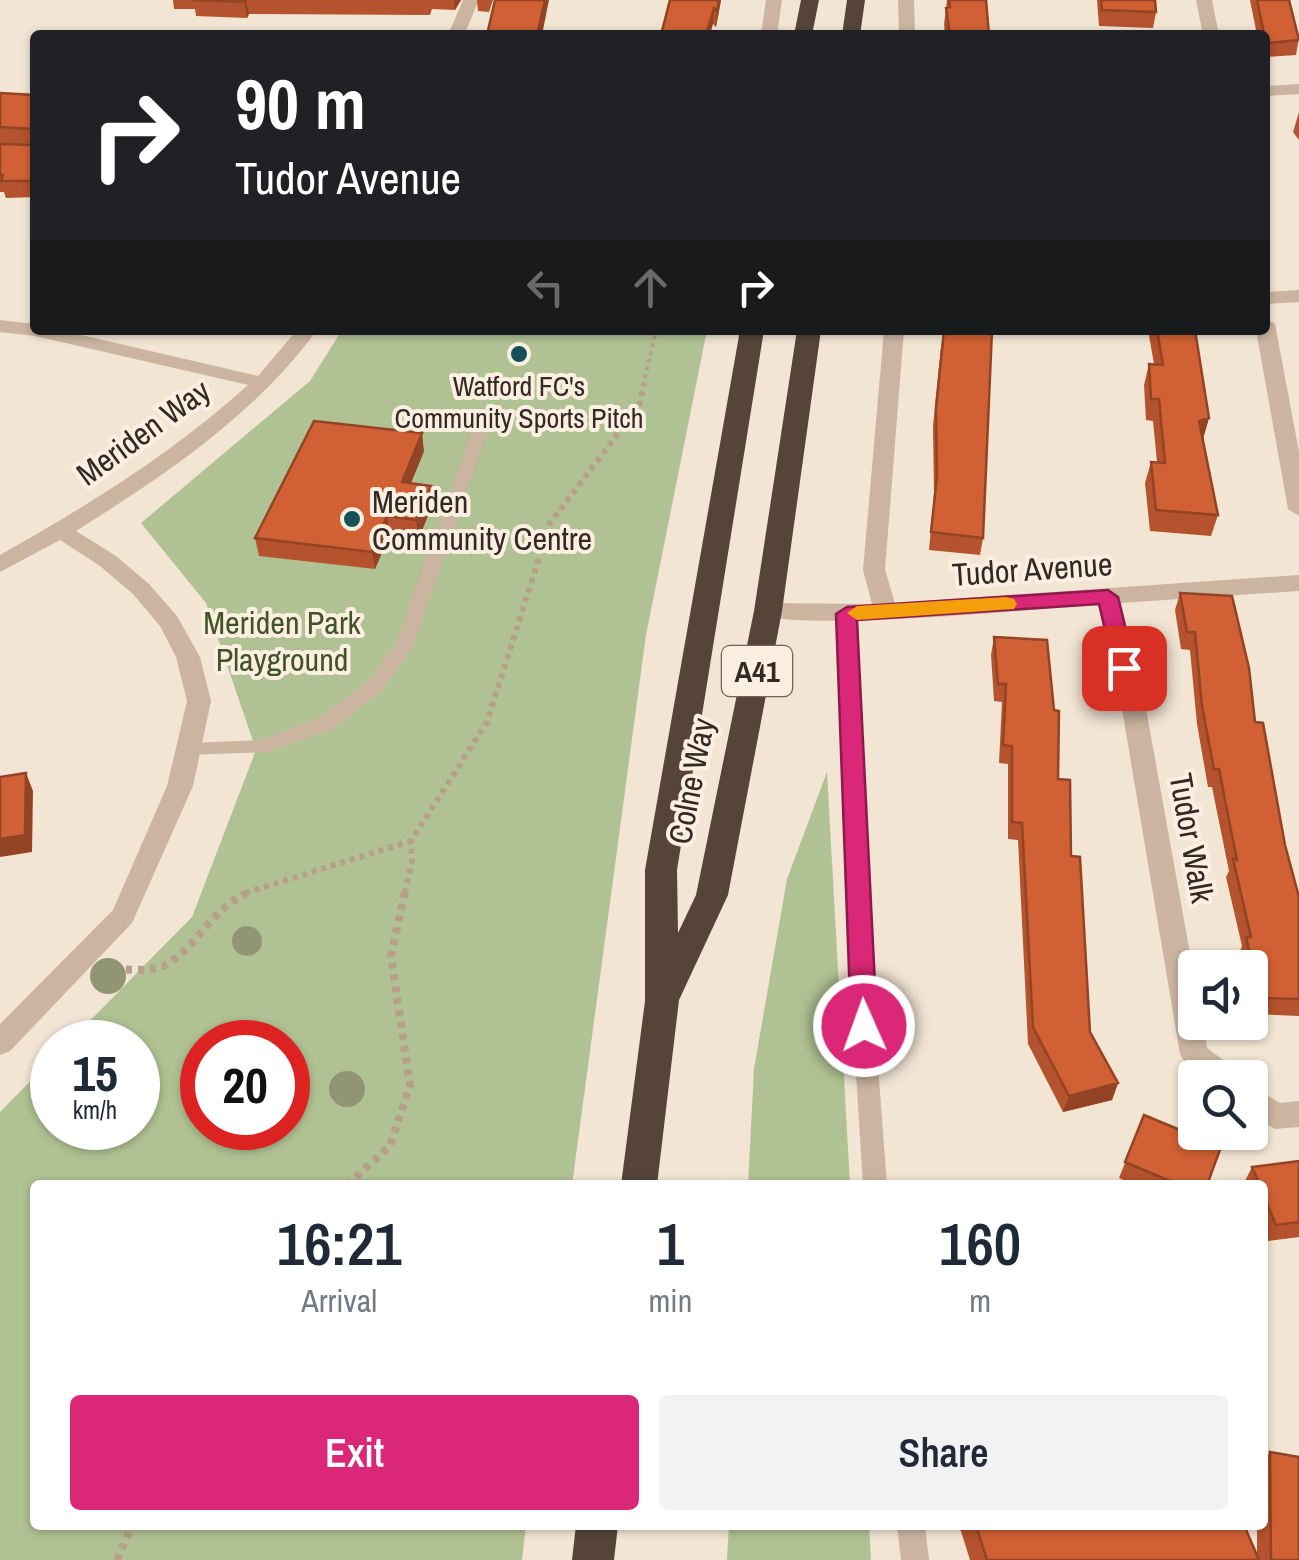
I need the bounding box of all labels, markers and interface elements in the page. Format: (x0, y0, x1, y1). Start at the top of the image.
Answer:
text: 90 m (235, 57, 366, 151)
icon: right (70, 70, 200, 200)
text: Tudor Avenue (235, 147, 461, 208)
icon: left (518, 260, 573, 315)
icon: ahead (623, 260, 678, 315)
icon: right (728, 260, 783, 315)
marker: Watford FC's Community Sports Pitch (508, 343, 530, 365)
place label: Watford FC's Community Sports Pitch (395, 367, 643, 437)
street label: Meriden Way (68, 369, 218, 495)
place label: Meriden Community Centre (372, 480, 592, 560)
marker: Meriden Community Centre (341, 508, 363, 530)
street label: Tudor Avenue (950, 542, 1114, 596)
park label: Meriden Park Playground (203, 601, 362, 681)
pin (1082, 626, 1167, 711)
icon: arrive (1097, 641, 1152, 696)
road number: A41 (722, 646, 792, 696)
street label: Colne Way (658, 714, 724, 848)
street label: Tudor Walk (1159, 770, 1225, 907)
map controls (1178, 950, 1268, 1150)
button: sound (1178, 950, 1268, 1040)
position arrow (812, 974, 916, 1078)
speed limit sign: 20 (180, 1020, 310, 1150)
text: 15 (72, 1039, 118, 1107)
button: search (1178, 1060, 1268, 1150)
text: km/h (73, 1093, 117, 1127)
text: 16:21 (277, 1203, 402, 1284)
text: 1 (657, 1203, 684, 1284)
text: 160 (939, 1203, 1021, 1284)
text: Arrival (301, 1279, 377, 1322)
text: min (649, 1279, 692, 1322)
text: m (969, 1279, 991, 1322)
button: Exit (70, 1395, 639, 1510)
button: Share (659, 1395, 1228, 1510)

